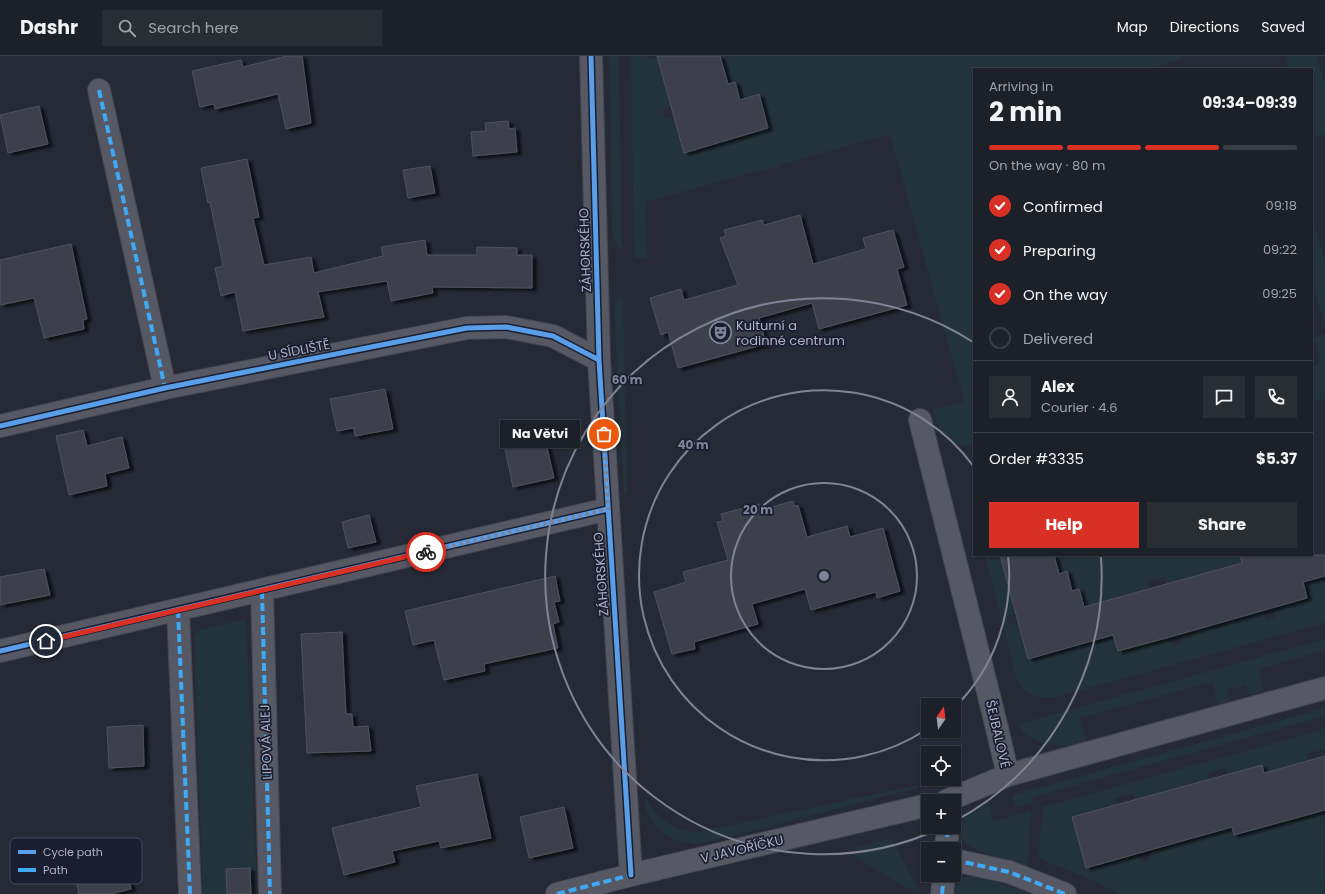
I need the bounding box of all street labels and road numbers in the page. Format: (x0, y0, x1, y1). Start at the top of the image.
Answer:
street label: ZÁHORSKÉHO (574, 208, 596, 292)
street label: U SÍDLIŠTĚ (267, 335, 331, 365)
street label: ZÁHORSKÉHO (589, 531, 613, 617)
street label: ŠEJBALOVÉ (981, 698, 1015, 770)
street label: LIPOVÁ ALEJ (255, 704, 277, 780)
street label: V JAVOŘÍČKU (699, 830, 785, 868)

